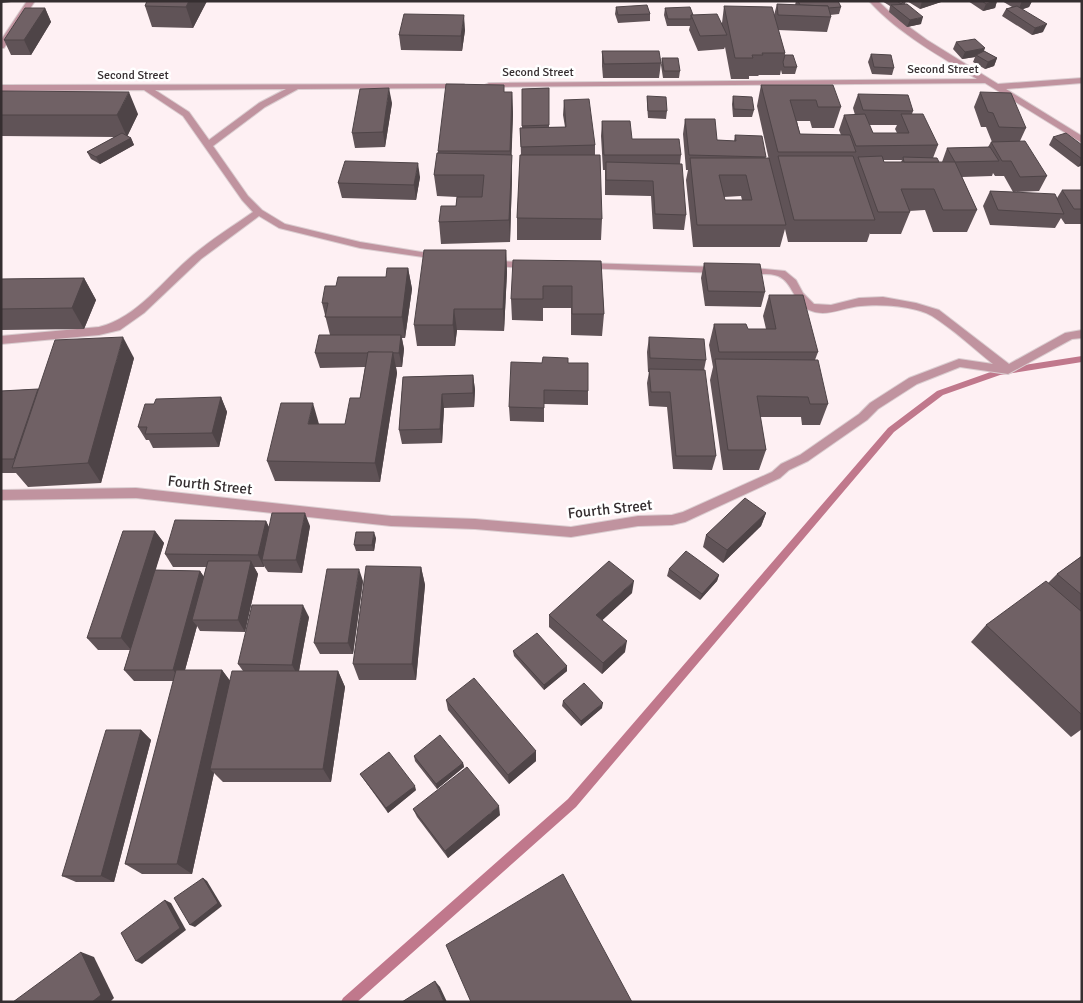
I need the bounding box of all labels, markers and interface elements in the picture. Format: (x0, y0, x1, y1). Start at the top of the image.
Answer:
street label: Second Street (907, 62, 979, 77)
street label: Second Street (502, 65, 574, 80)
street label: Second Street (97, 68, 169, 83)
street label: Fourth Street (167, 472, 253, 498)
street label: Fourth Street (567, 496, 653, 522)

